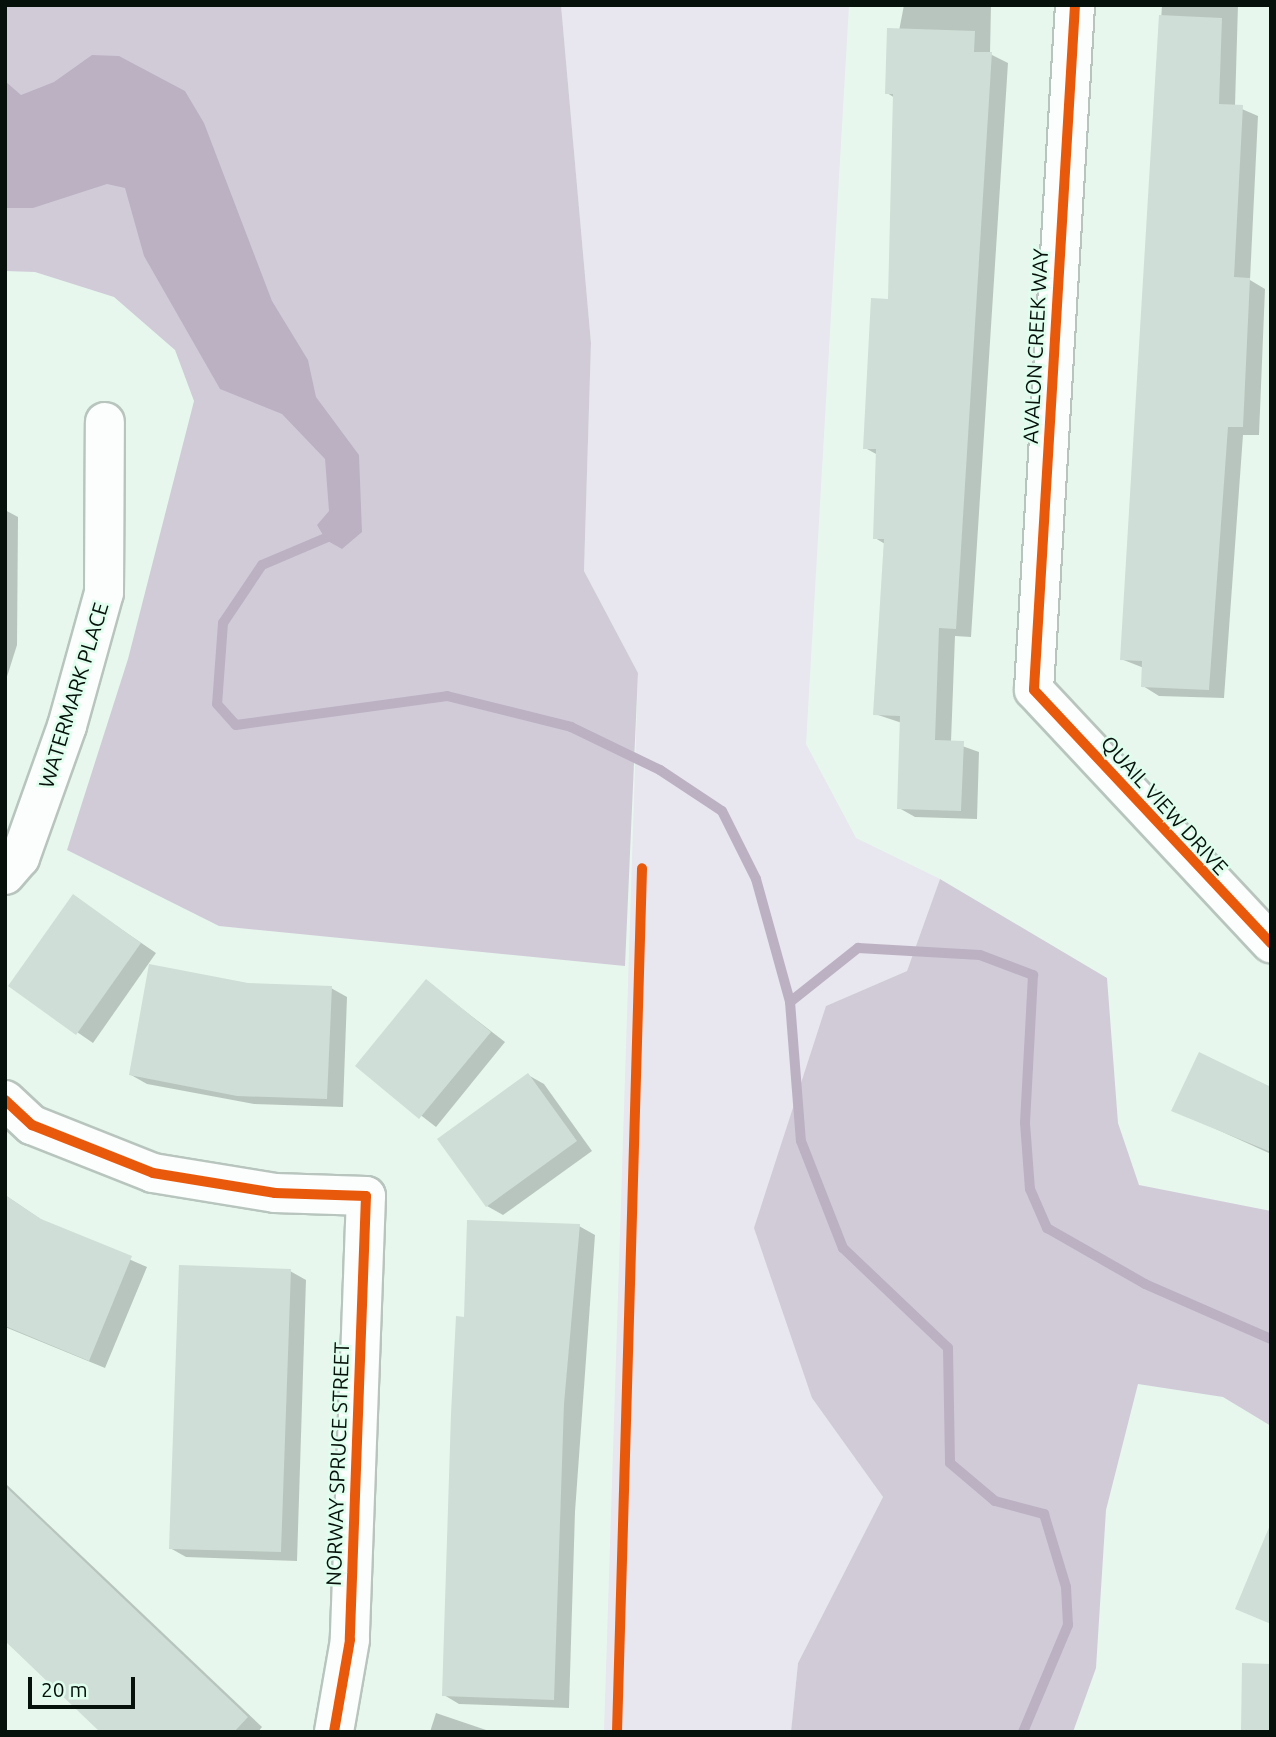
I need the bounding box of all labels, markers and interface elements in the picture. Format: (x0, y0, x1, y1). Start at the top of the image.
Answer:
street label: AVALON CREEK WAY (1017, 248, 1053, 444)
street label: WATERMARK PLACE (33, 599, 113, 791)
street label: QUAIL VIEW DRIVE (1096, 730, 1234, 880)
street label: NORWAY SPRUCE STREET (320, 1342, 354, 1586)
scale bar (32, 1664, 138, 1708)
text: 20 m (41, 1677, 88, 1701)

